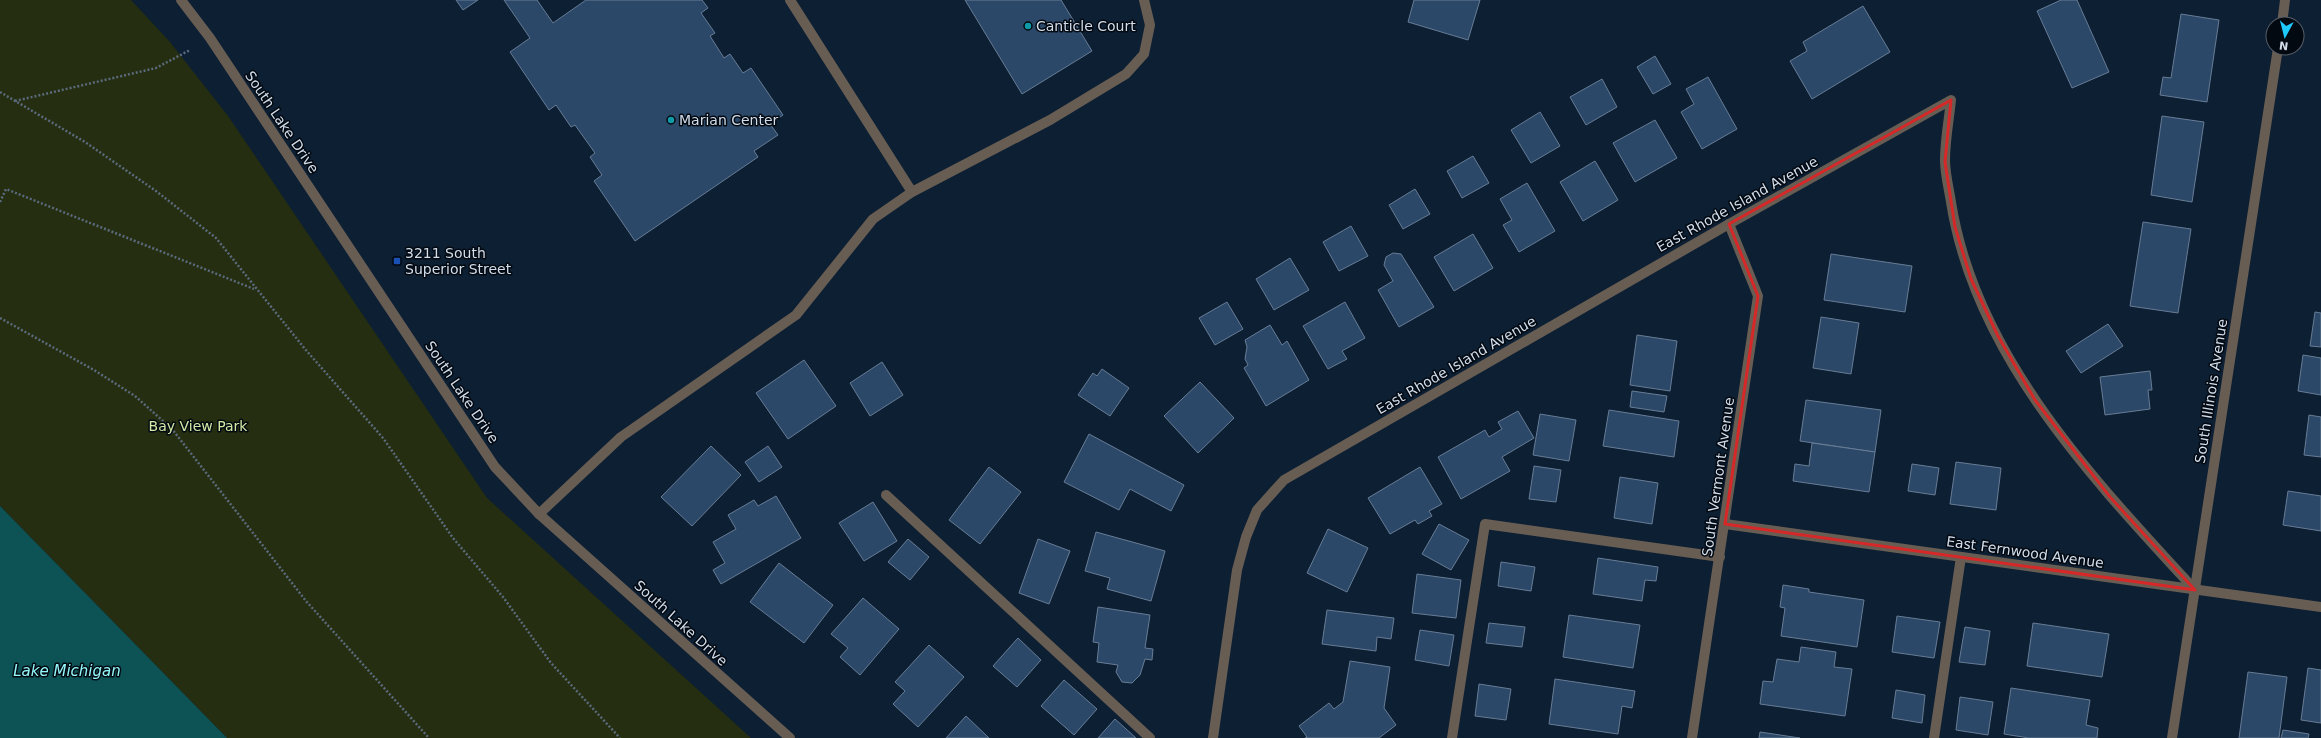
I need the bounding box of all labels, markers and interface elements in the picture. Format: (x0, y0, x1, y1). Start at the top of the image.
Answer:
north arrow (2265, 16, 2305, 56)
place label: Canticle Court (1036, 18, 1136, 34)
marker: Canticle Court (1023, 21, 1033, 31)
text: N (2278, 38, 2289, 52)
street label: South Lake Drive (242, 68, 322, 176)
place label: Marian Center (679, 112, 779, 128)
marker: Marian Center (666, 115, 676, 125)
street label: East Rhode Island Avenue (1654, 153, 1820, 255)
place label: 3211 South Superior Street (405, 245, 512, 277)
marker: 3211 South Superior Street (392, 256, 402, 266)
street label: East Rhode Island Avenue (1373, 313, 1539, 417)
street label: South Illinois Avenue (2192, 318, 2230, 464)
street label: South Lake Drive (422, 338, 502, 446)
street label: South Vermont Avenue (1699, 396, 1737, 558)
park label: Bay View Park (149, 418, 248, 434)
street label: East Fernwood Avenue (1945, 533, 2105, 571)
street label: South Lake Drive (631, 577, 731, 669)
water label: Lake Michigan (13, 662, 121, 680)

